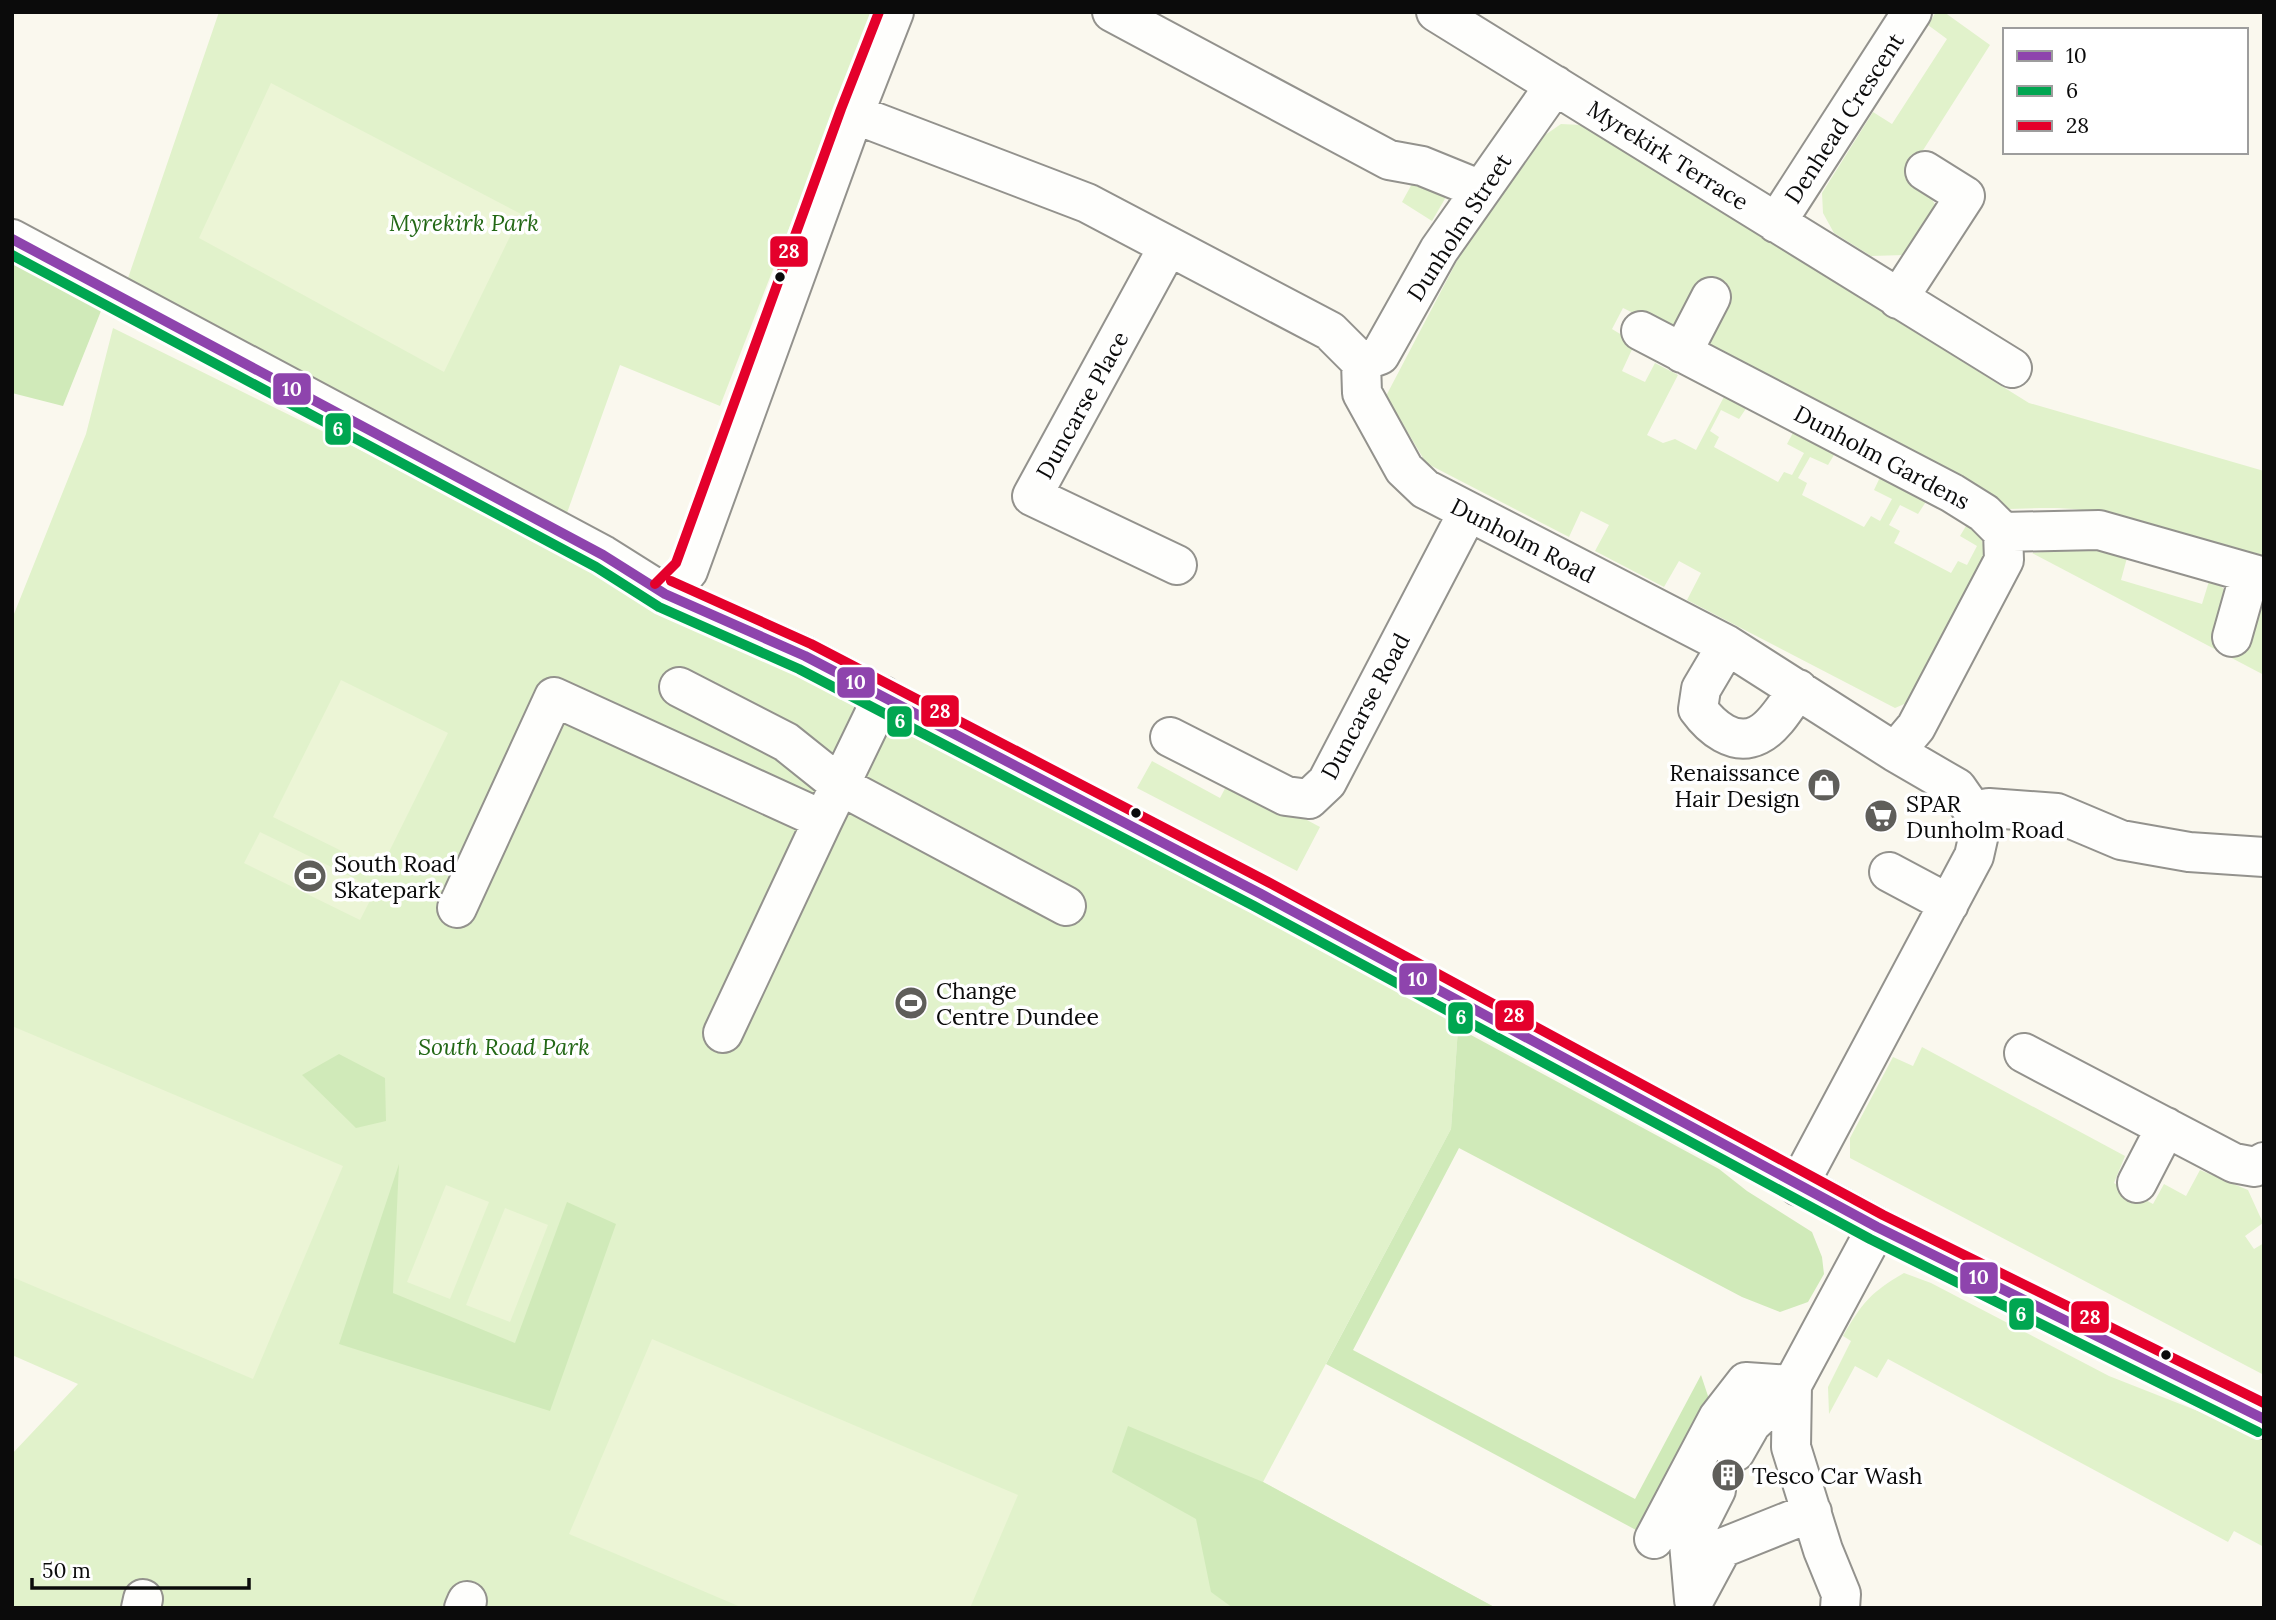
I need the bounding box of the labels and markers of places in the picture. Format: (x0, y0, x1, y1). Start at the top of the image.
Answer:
unlabelled marker (773, 270, 787, 284)
place label: Renaissance Hair Design (1669, 758, 1800, 813)
shop icon: Renaissance Hair Design (1805, 766, 1843, 804)
place label: SPAR Dunholm Road (1906, 789, 2065, 844)
supermarket icon: SPAR Dunholm Road (1862, 797, 1900, 835)
unlabelled marker (1129, 806, 1143, 820)
place label: South Road Skatepark (334, 849, 457, 904)
sports icon: South Road Skatepark (291, 857, 329, 895)
place label: Change Centre Dundee (936, 976, 1099, 1031)
sports icon: Change Centre Dundee (892, 984, 930, 1022)
unlabelled marker (2159, 1348, 2173, 1362)
building icon: Tesco Car Wash (1709, 1456, 1747, 1494)
place label: Tesco Car Wash (1752, 1461, 1923, 1490)

